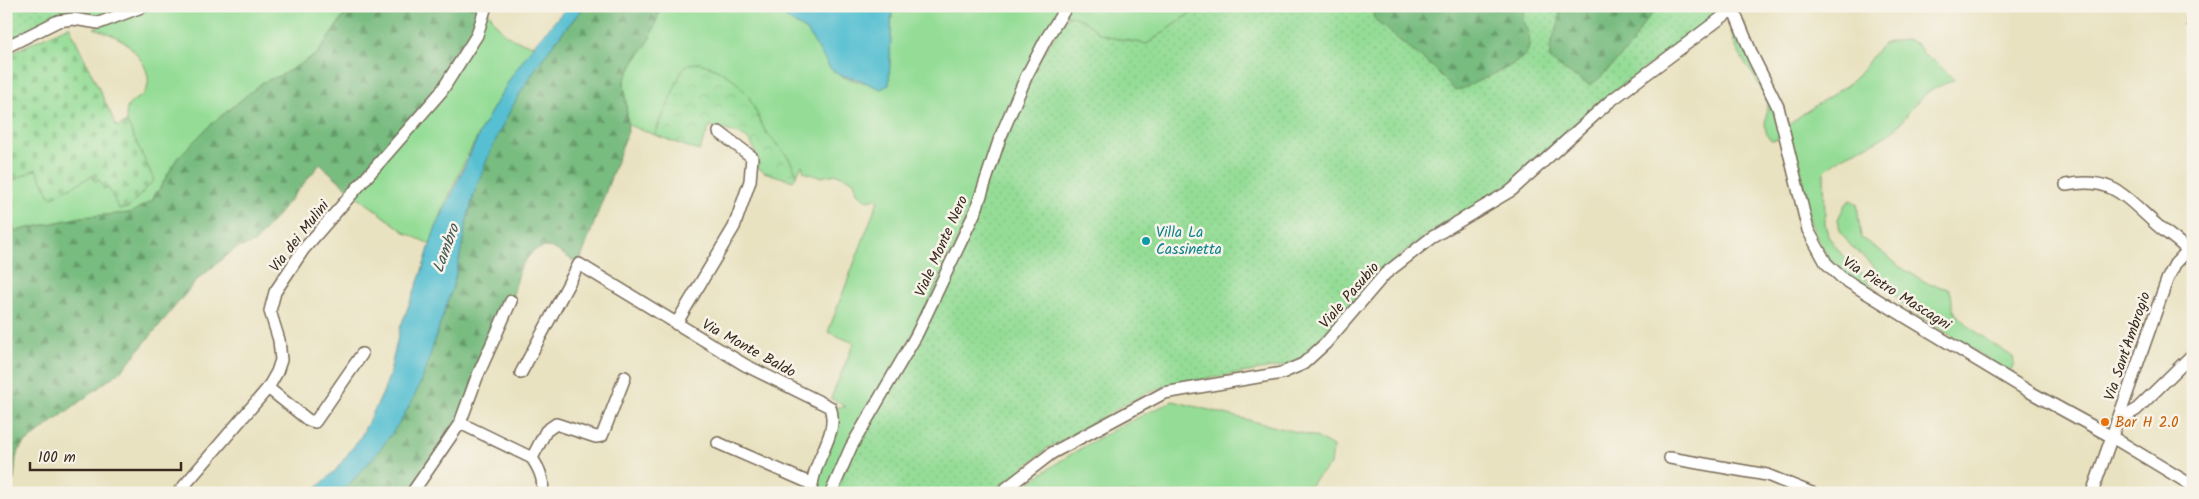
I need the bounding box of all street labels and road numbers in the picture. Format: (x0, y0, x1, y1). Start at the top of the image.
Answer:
street label: Viale Monte Nero (909, 192, 975, 301)
street label: Via dei Mulini (264, 194, 337, 278)
street label: Via Pietro Mascagni (1837, 251, 1957, 338)
street label: Viale Pasubio (1314, 257, 1386, 334)
street label: Via Sant'Ambrogio (2098, 288, 2158, 404)
street label: Via Monte Baldo (697, 313, 800, 385)

